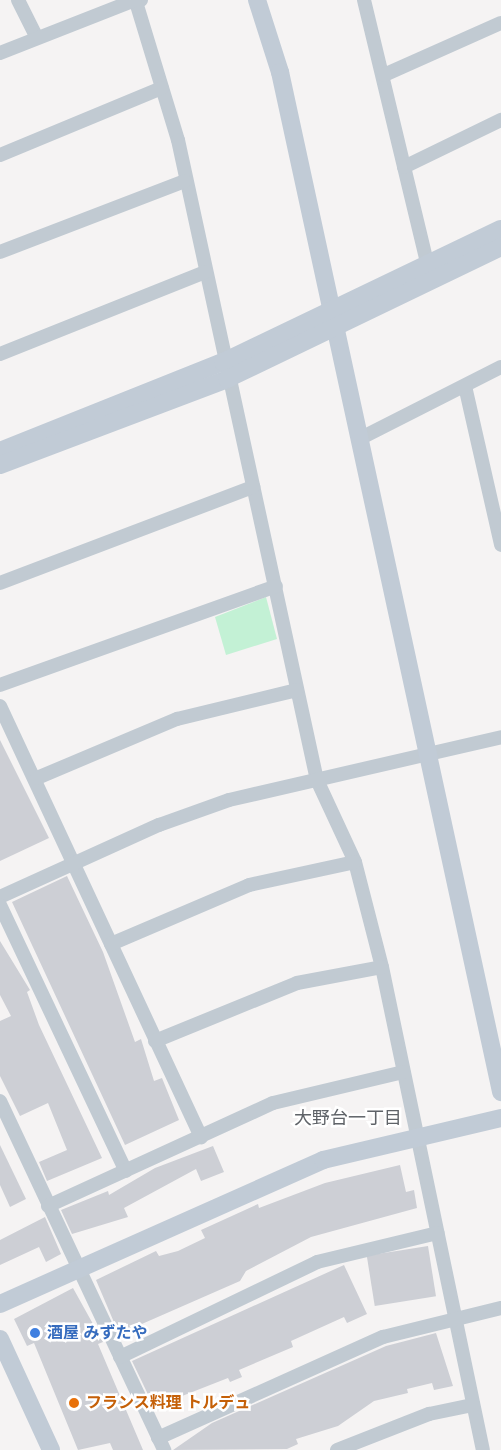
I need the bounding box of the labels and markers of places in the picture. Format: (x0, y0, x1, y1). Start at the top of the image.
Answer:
place label: 酒屋 みずたや (47, 1323, 147, 1343)
marker: 酒屋 みずたや (28, 1326, 42, 1340)
place label: フランス料理 トルデュ (86, 1393, 250, 1413)
marker: フランス料理 トルデュ (67, 1396, 81, 1410)

